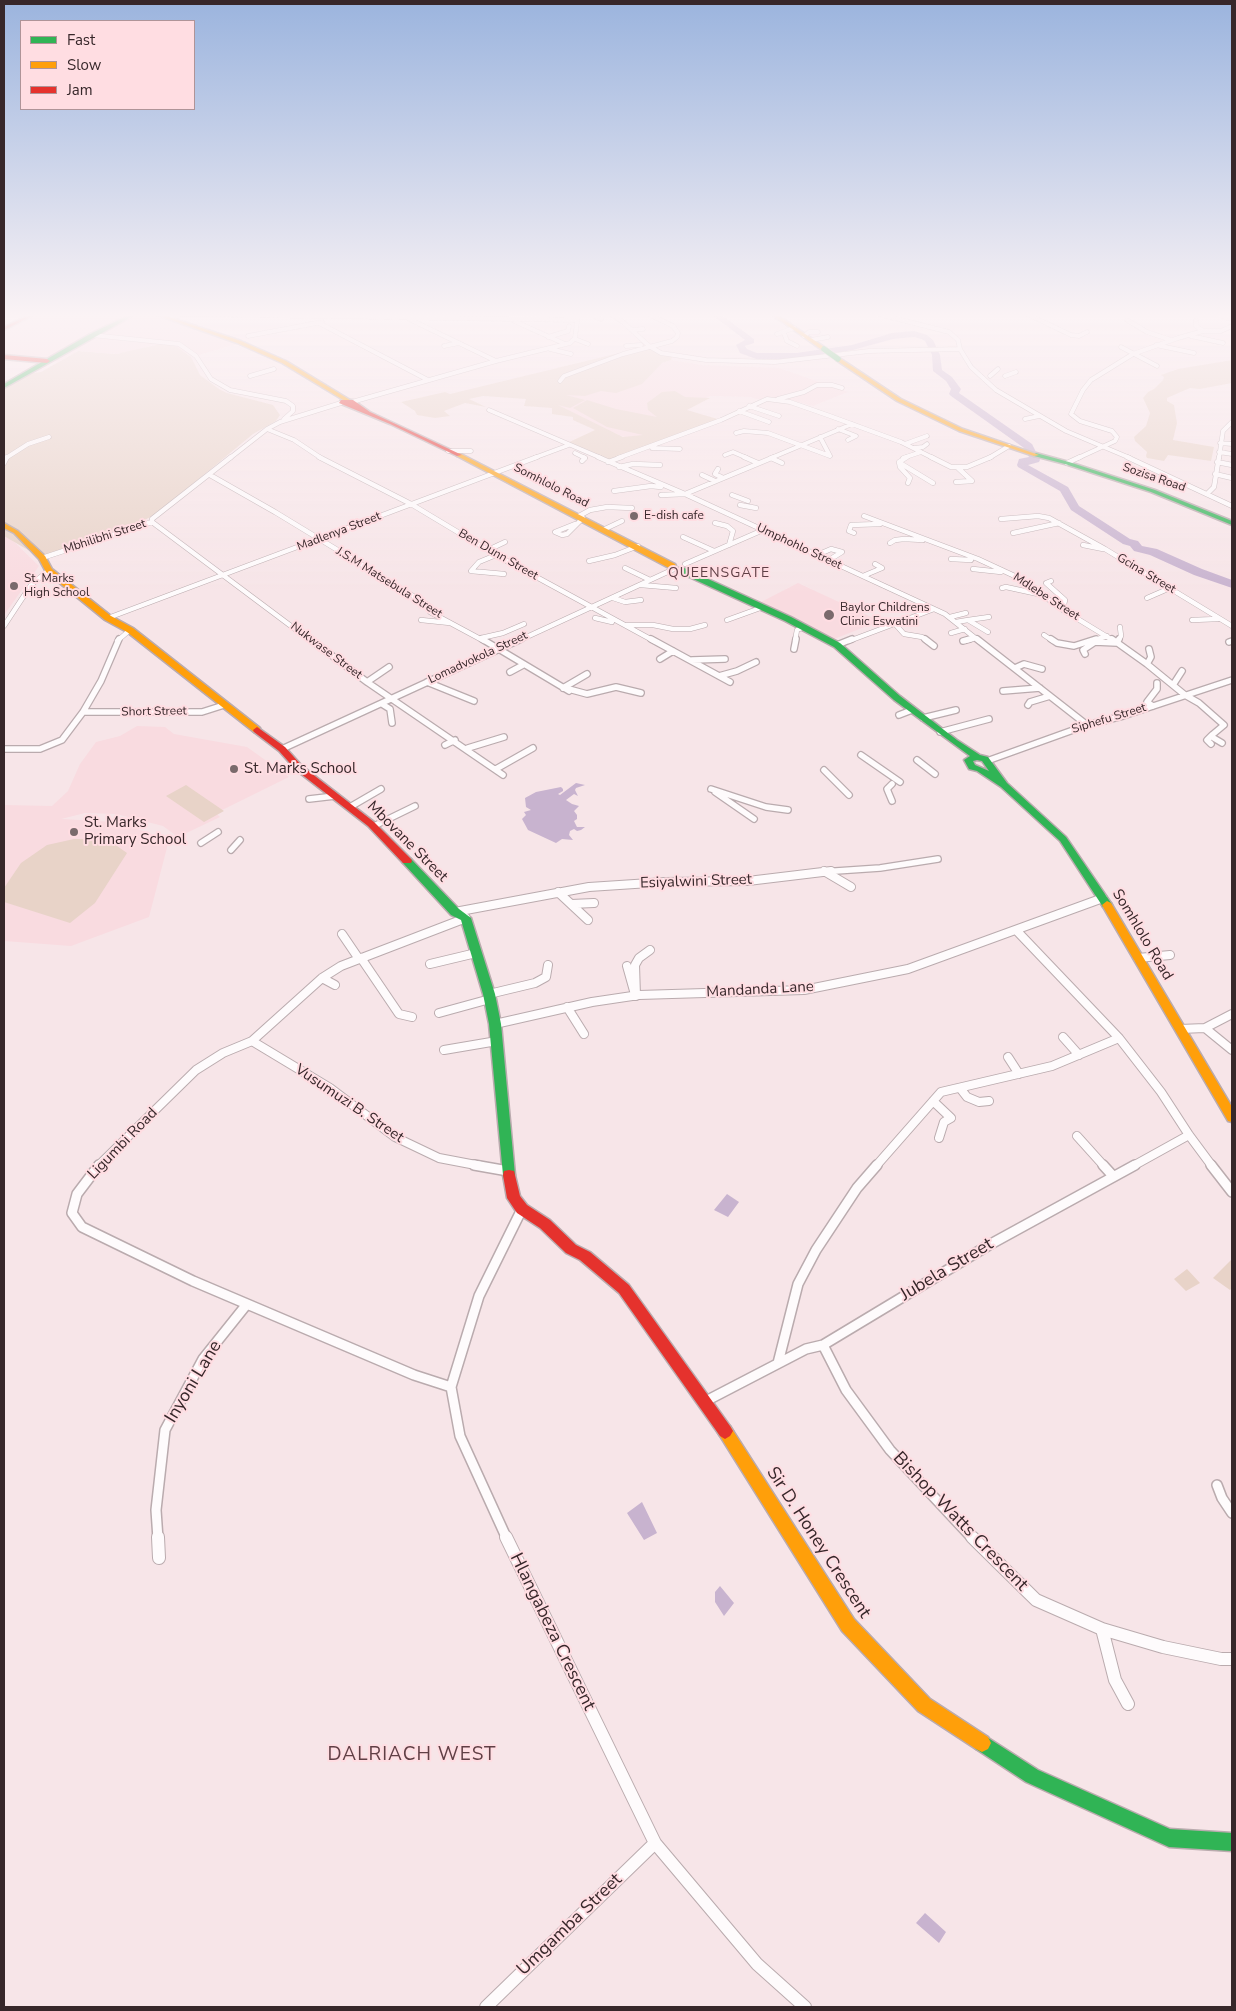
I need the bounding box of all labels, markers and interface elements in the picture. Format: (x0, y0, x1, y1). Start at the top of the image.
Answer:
legend (20, 20, 195, 110)
text: Fast (67, 30, 95, 50)
text: Slow (67, 55, 101, 75)
text: Jam (67, 80, 93, 100)
street label: Somhlolo Road (511, 461, 591, 511)
street label: Sozisa Road (1121, 461, 1187, 495)
street label: Madlenya Street (295, 509, 383, 555)
place label: E-dish cafe (644, 509, 704, 523)
marker: E-dish cafe (628, 510, 640, 522)
street label: Mbhilibhi Street (62, 517, 148, 557)
street label: Umphohlo Street (754, 521, 844, 573)
street label: Ben Dunn Street (456, 526, 540, 584)
street label: J.S.M Matsebula Street (333, 544, 445, 622)
street label: Gcina Street (1114, 551, 1178, 597)
district label: QUEENSGATE (667, 566, 771, 582)
street label: Mdlebe Street (1010, 570, 1082, 624)
place label: St. Marks High School (24, 572, 89, 600)
marker: St. Marks High School (8, 580, 20, 592)
place label: Baylor Childrens Clinic Eswatini (840, 601, 929, 629)
marker: Baylor Childrens Clinic Eswatini (822, 608, 836, 622)
street label: Nukwase Street (287, 619, 365, 683)
street label: Lomadvokola Street (426, 629, 530, 687)
street label: Siphefu Street (1070, 701, 1148, 737)
street label: Short Street (121, 704, 187, 720)
place label: St. Marks School (244, 760, 356, 778)
marker: St. Marks School (228, 763, 240, 775)
street label: Mbovane Street (363, 798, 451, 886)
place label: St. Marks Primary School (84, 814, 186, 849)
marker: St. Marks Primary School (68, 826, 80, 838)
street label: Esiyalwini Street (640, 871, 752, 893)
street label: Somhlolo Road (1108, 886, 1176, 984)
street label: Mandanda Lane (706, 978, 814, 1002)
street label: Vusumuzi B. Street (291, 1061, 407, 1147)
street label: Ligumbi Road (84, 1104, 162, 1184)
street label: Jubela Street (897, 1234, 997, 1306)
street label: Inyoni Lane (161, 1337, 227, 1427)
street label: Bishop Watts Crescent (888, 1448, 1032, 1596)
street label: Sir D. Honey Crescent (761, 1463, 875, 1623)
street label: Hlangabeza Crescent (505, 1550, 599, 1714)
district label: DALRIACH WEST (326, 1744, 498, 1766)
street label: Umgamba Street (513, 1869, 627, 1981)

